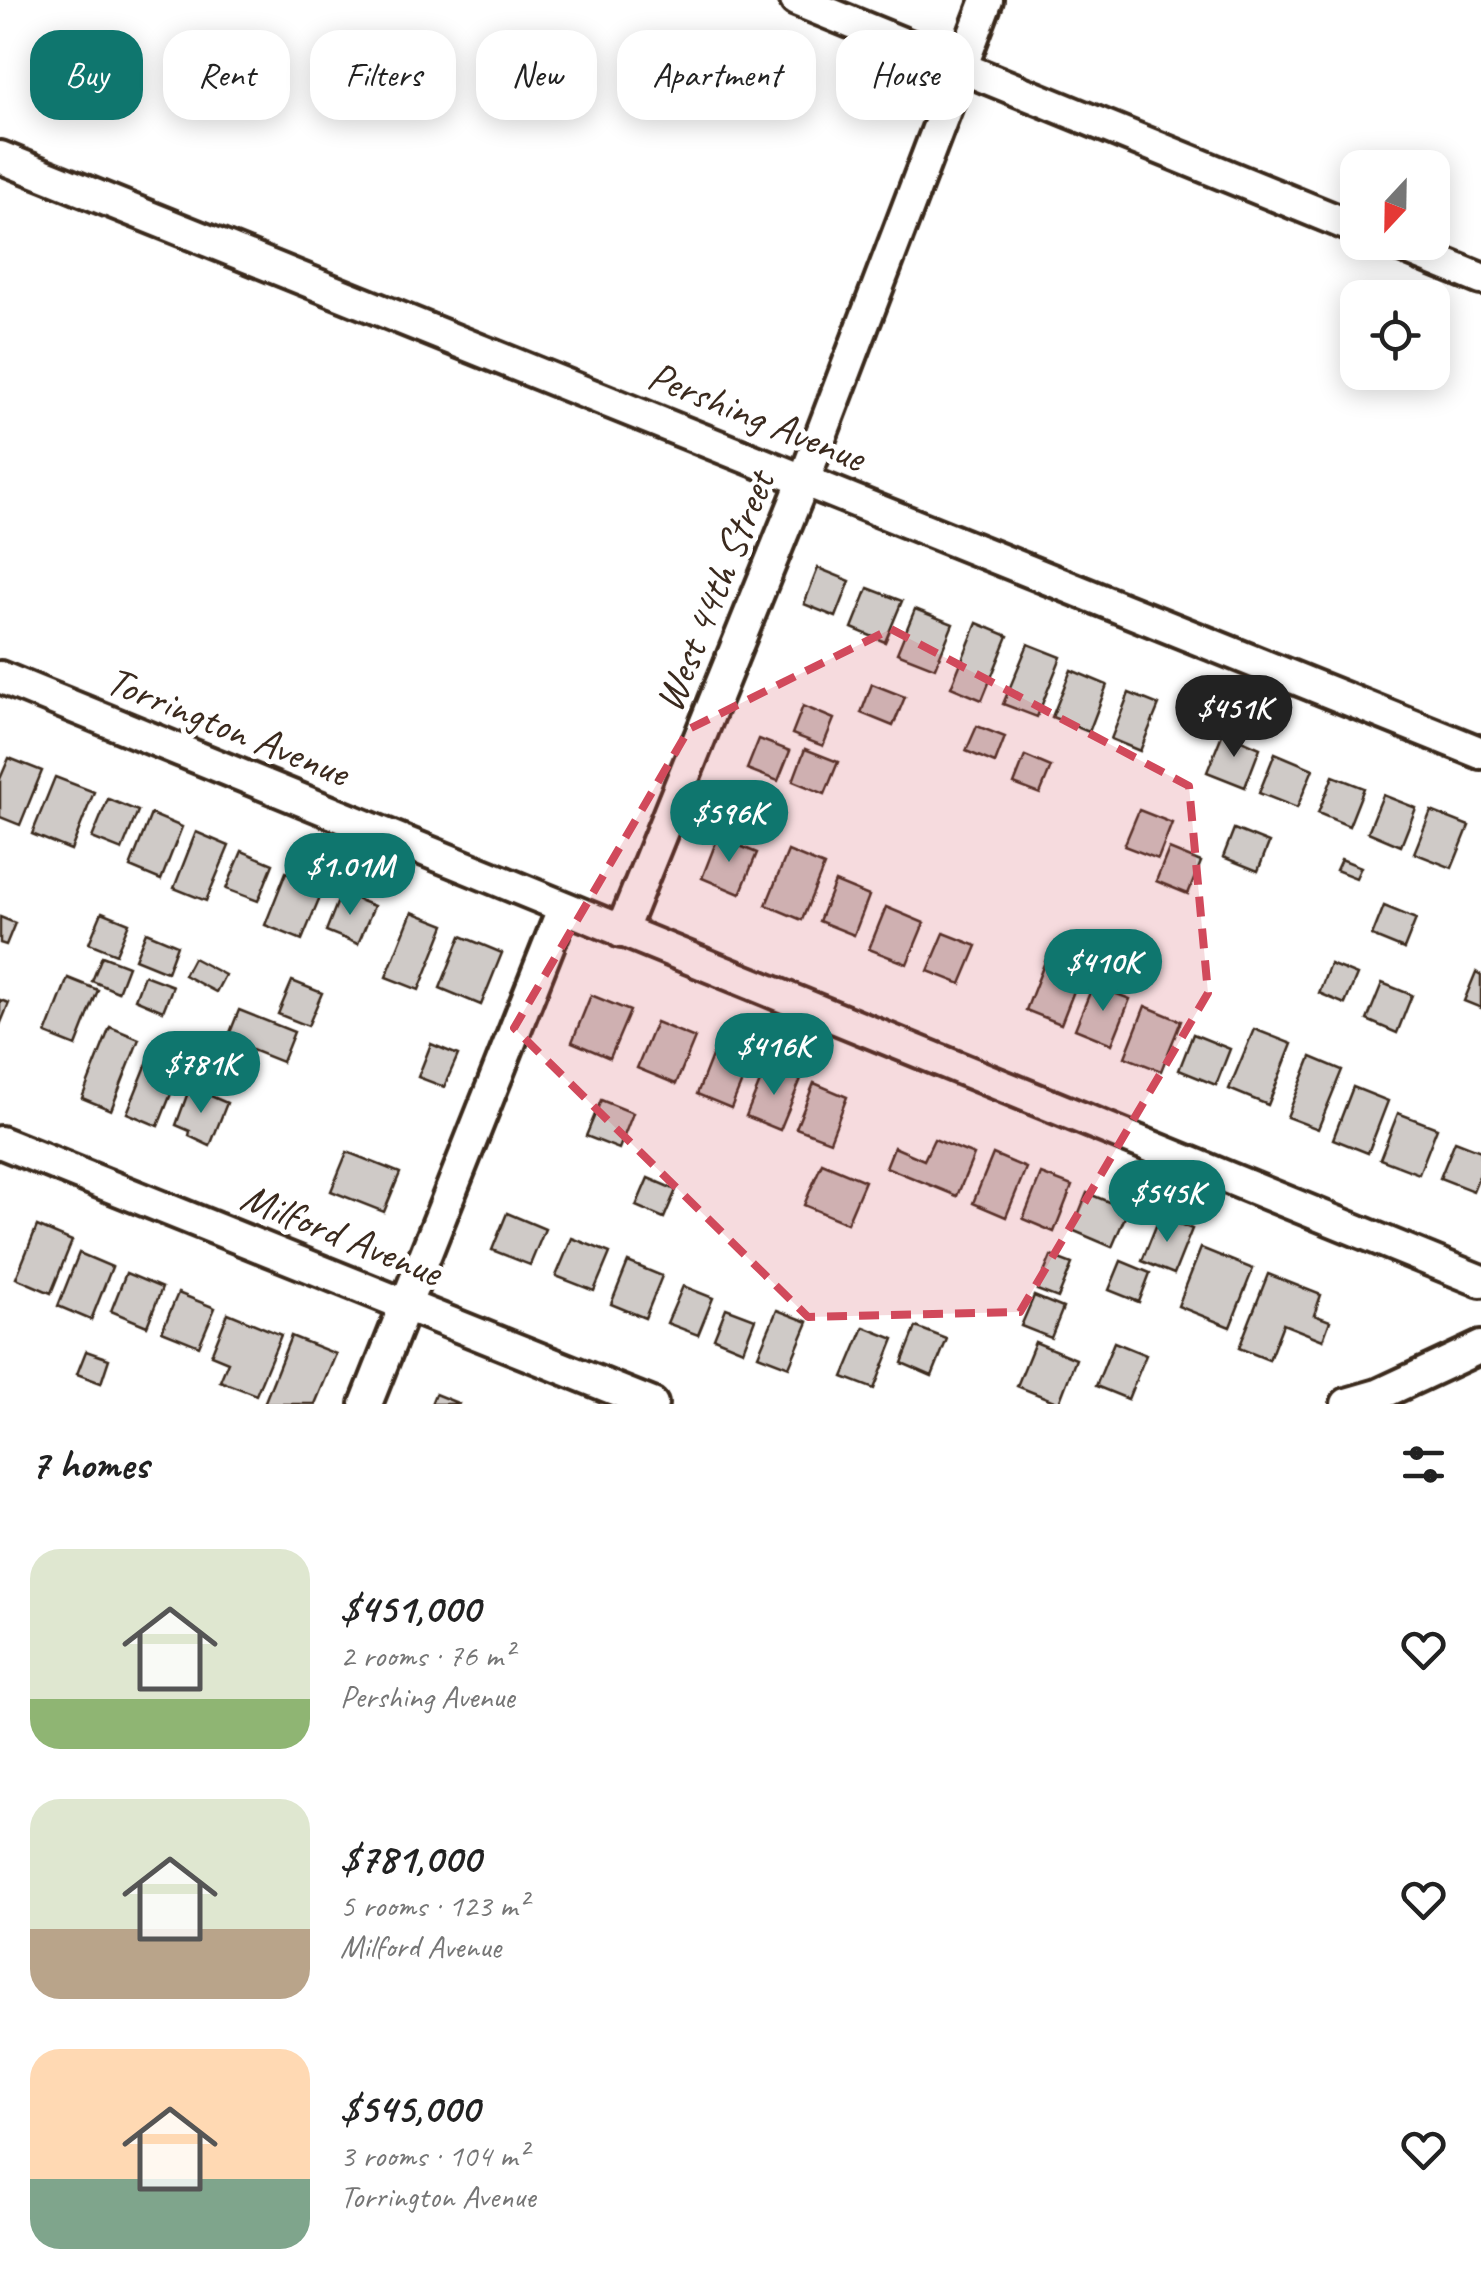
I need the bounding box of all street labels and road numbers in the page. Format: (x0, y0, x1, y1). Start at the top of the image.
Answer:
street label: Pershing Avenue (640, 349, 875, 485)
street label: West 44th Street (642, 460, 788, 719)
street label: Torrington Avenue (99, 654, 358, 800)
street label: Milford Avenue (234, 1170, 451, 1299)

